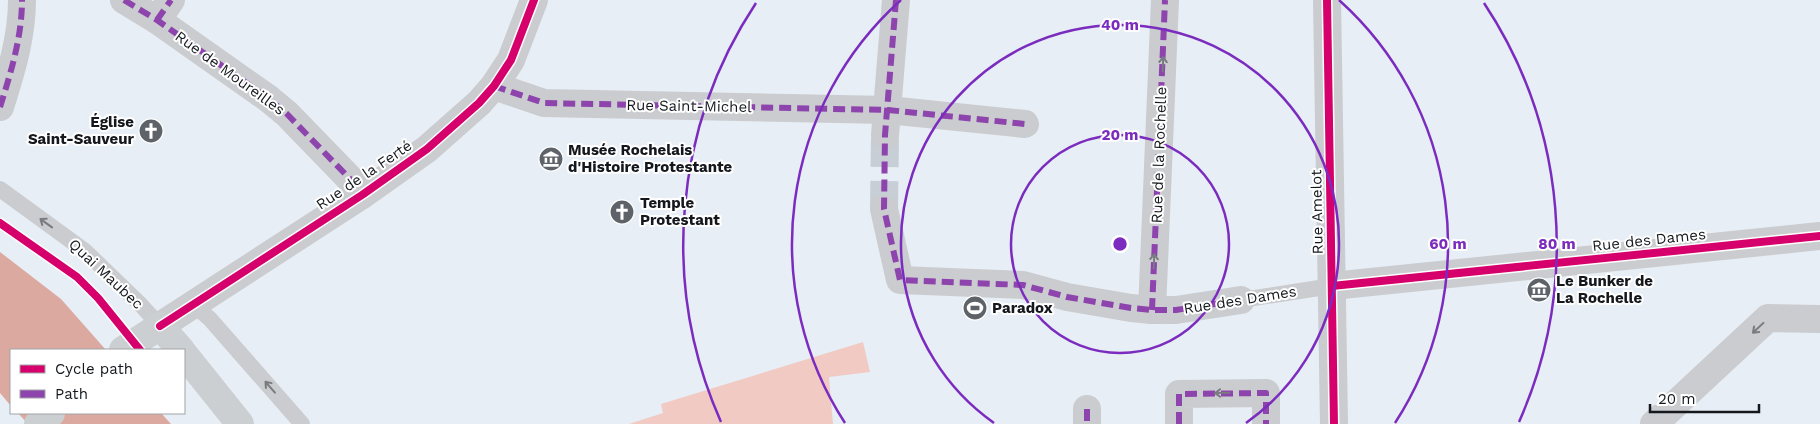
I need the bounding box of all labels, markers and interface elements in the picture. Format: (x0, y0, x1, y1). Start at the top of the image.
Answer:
text: 40 m (1101, 16, 1139, 34)
street label: Rue de Moureilles (172, 27, 288, 119)
one-way arrow (1158, 56, 1167, 72)
street label: Rue de la Rochelle (1148, 86, 1170, 224)
street label: Rue Saint-Michel (626, 96, 752, 116)
place label: Église Saint-Sauveur (28, 113, 135, 148)
church icon: Église Saint-Sauveur (138, 118, 164, 144)
text: 20 m (1101, 126, 1139, 144)
street label: Rue de la Ferté (313, 136, 415, 214)
place label: Musée Rochelais d'Histoire Protestante (568, 141, 733, 176)
museum icon: Musée Rochelais d'Histoire Protestante (538, 146, 564, 172)
street label: Rue Amelot (1307, 169, 1327, 255)
place label: Temple Protestant (640, 194, 720, 229)
church icon: Temple Protestant (609, 199, 635, 225)
one-way arrow (39, 218, 53, 228)
street label: Rue des Dames (1591, 225, 1707, 255)
street label: Quai Maubec (65, 235, 147, 313)
centre of rings (1111, 235, 1129, 253)
text: 60 m (1429, 235, 1467, 253)
text: 80 m (1538, 235, 1576, 253)
one-way arrow (1149, 253, 1159, 270)
place label: Le Bunker de La Rochelle (1556, 272, 1653, 307)
museum icon: Le Bunker de La Rochelle (1526, 277, 1552, 303)
street label: Rue des Dames (1182, 282, 1298, 318)
sports icon: Paradox (962, 295, 988, 321)
place label: Paradox (992, 299, 1053, 317)
one-way arrow (1751, 322, 1764, 334)
legend (10, 349, 185, 414)
text: Cycle path (55, 360, 133, 378)
one-way arrow (264, 381, 276, 394)
scale bar (1650, 382, 1759, 414)
text: Path (55, 385, 88, 403)
one-way arrow (1215, 388, 1231, 398)
text: 20 m (1658, 390, 1696, 408)

